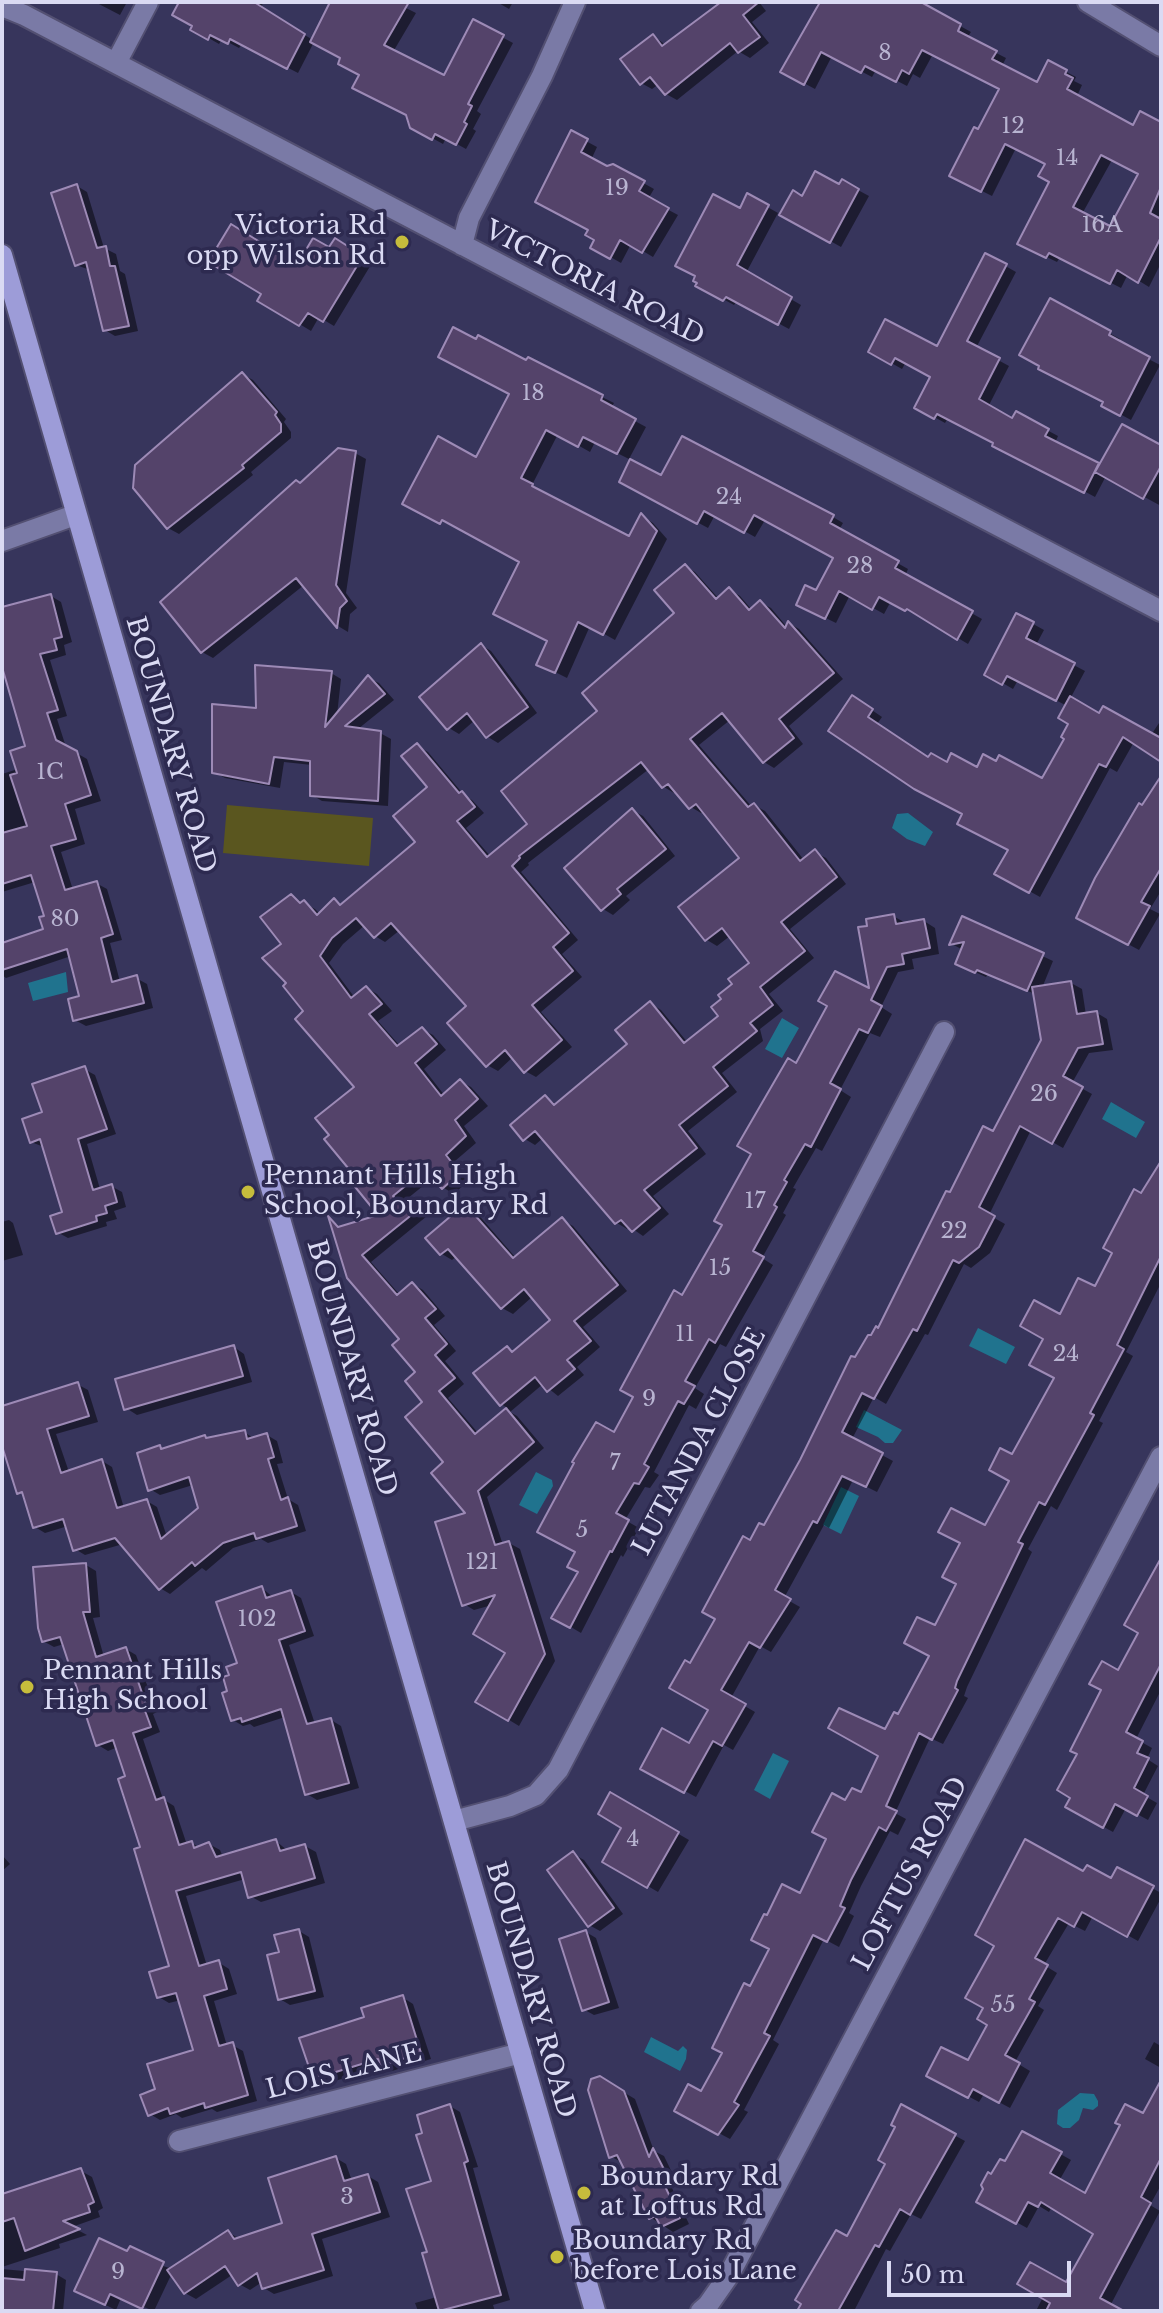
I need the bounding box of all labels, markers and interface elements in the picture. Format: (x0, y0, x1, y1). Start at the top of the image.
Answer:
house number: 8 (878, 41, 892, 67)
house number: 12 (1001, 114, 1025, 140)
house number: 14 (1056, 146, 1078, 172)
house number: 19 (605, 176, 629, 202)
place label: Victoria Rd opp Wilson Rd (187, 211, 386, 272)
house number: 16A (1082, 213, 1122, 239)
street label: VICTORIA ROAD (479, 215, 709, 353)
marker: Victoria Rd opp Wilson Rd (393, 233, 411, 251)
house number: 18 (521, 381, 545, 407)
house number: 24 (716, 485, 742, 511)
house number: 28 (847, 554, 873, 580)
street label: BOUNDARY ROAD (118, 613, 222, 877)
house number: 1C (36, 760, 64, 786)
house number: 80 (50, 907, 80, 933)
house number: 26 (1030, 1082, 1058, 1108)
place label: Pennant Hills High School, Boundary Rd (264, 1161, 548, 1222)
marker: Pennant Hills High School, Boundary Rd (239, 1183, 257, 1201)
house number: 17 (745, 1189, 765, 1215)
house number: 22 (940, 1219, 968, 1245)
street label: BOUNDARY ROAD (299, 1236, 403, 1500)
house number: 15 (709, 1256, 731, 1282)
house number: 11 (675, 1322, 695, 1348)
street label: LUTANDA CLOSE (627, 1323, 773, 1561)
house number: 24 (1053, 1342, 1079, 1368)
house number: 9 (642, 1387, 656, 1413)
house number: 7 (609, 1451, 621, 1477)
house number: 5 (576, 1518, 588, 1544)
house number: 121 (465, 1550, 499, 1576)
house number: 102 (237, 1607, 277, 1633)
place label: Pennant Hills High School (43, 1656, 222, 1718)
marker: Pennant Hills High School (18, 1678, 36, 1696)
street label: LOFTUS ROAD (847, 1772, 975, 1976)
house number: 4 (627, 1827, 639, 1853)
street label: BOUNDARY ROAD (478, 1858, 582, 2122)
house number: 55 (991, 1993, 1015, 2019)
street label: LOIS LANE (263, 2038, 425, 2106)
place label: Boundary Rd at Loftus Rd (600, 2162, 779, 2224)
marker: Boundary Rd at Loftus Rd (575, 2184, 593, 2202)
house number: 3 (340, 2185, 354, 2211)
place label: Boundary Rd before Lois Lane (573, 2226, 797, 2288)
scale bar (891, 2245, 1075, 2295)
marker: Boundary Rd before Lois Lane (548, 2248, 566, 2266)
house number: 9 (111, 2260, 125, 2286)
text: 50 m (901, 2260, 964, 2289)

